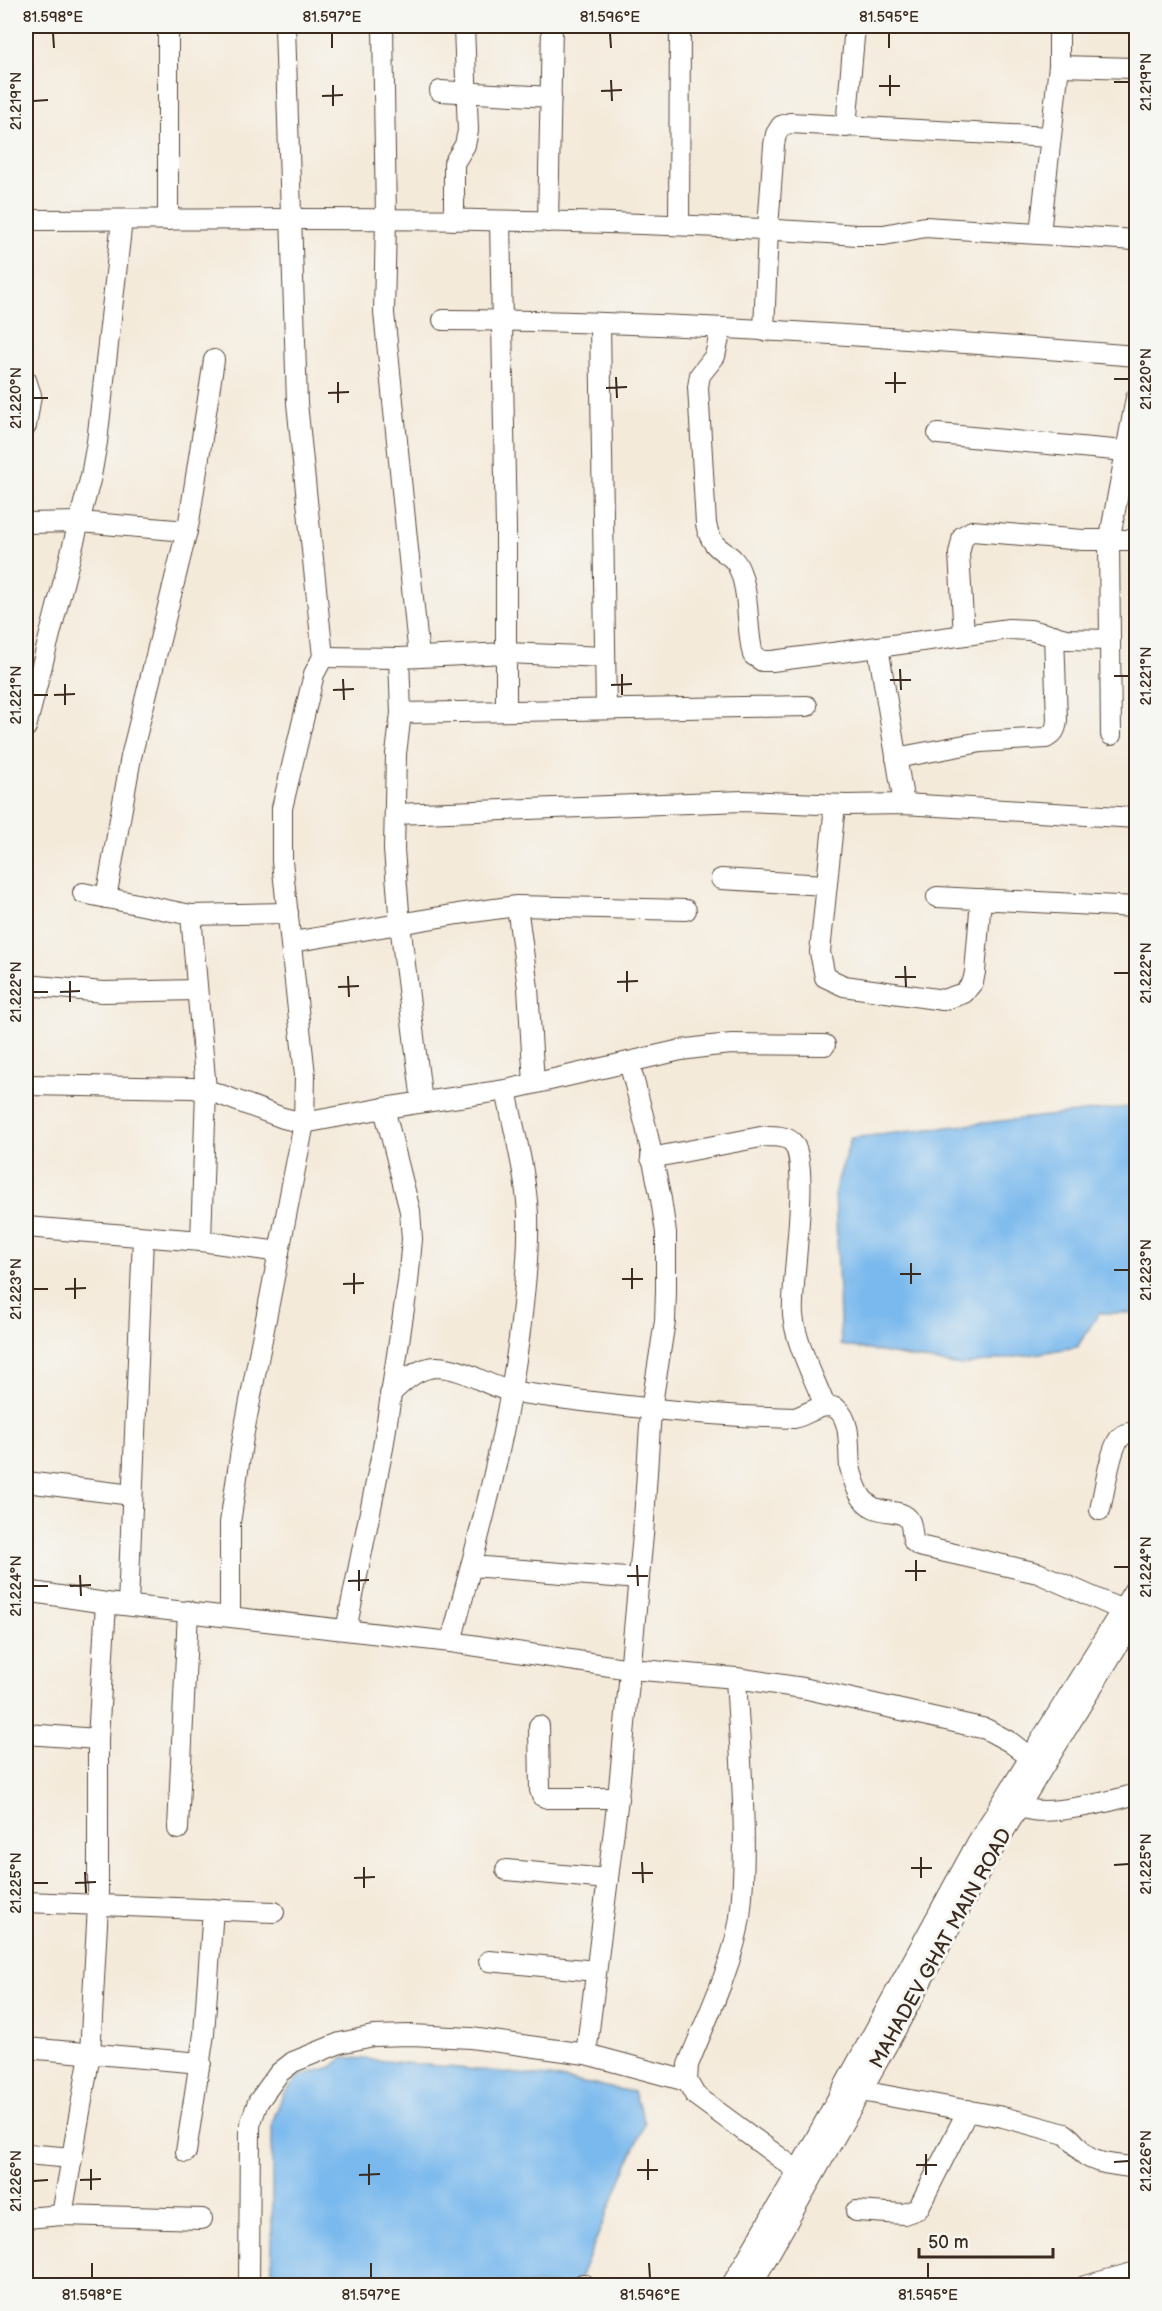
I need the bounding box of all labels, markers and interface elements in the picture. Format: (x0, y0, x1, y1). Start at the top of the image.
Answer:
text: 81.598°E (23, 8, 83, 27)
text: 81.597°E (303, 8, 362, 27)
text: 81.596°E (580, 8, 640, 27)
text: 81.595°E (859, 8, 919, 27)
text: 21.219°N (1137, 53, 1156, 111)
text: 21.219°N (7, 72, 26, 130)
text: 21.220°N (1137, 348, 1156, 410)
text: 21.220°N (7, 367, 26, 429)
text: 21.221°N (1137, 647, 1156, 705)
text: 21.221°N (7, 666, 26, 724)
text: 21.222°N (1137, 942, 1156, 1004)
text: 21.222°N (7, 961, 26, 1023)
text: 21.223°N (1137, 1239, 1156, 1301)
text: 21.223°N (7, 1258, 26, 1320)
text: 21.224°N (1137, 1536, 1156, 1598)
text: 21.224°N (7, 1555, 26, 1617)
street label: MAHADEV GHAT MAIN ROAD (865, 1824, 1017, 2073)
text: 21.225°N (1137, 1833, 1156, 1895)
text: 21.225°N (7, 1852, 26, 1914)
text: 21.226°N (1137, 2130, 1156, 2192)
text: 21.226°N (7, 2150, 26, 2212)
scale bar (919, 2221, 1052, 2259)
text: 50 m (928, 2232, 969, 2253)
text: 81.598°E (62, 2286, 122, 2305)
text: 81.597°E (342, 2286, 401, 2305)
text: 81.596°E (620, 2286, 680, 2305)
text: 81.595°E (898, 2286, 958, 2305)

